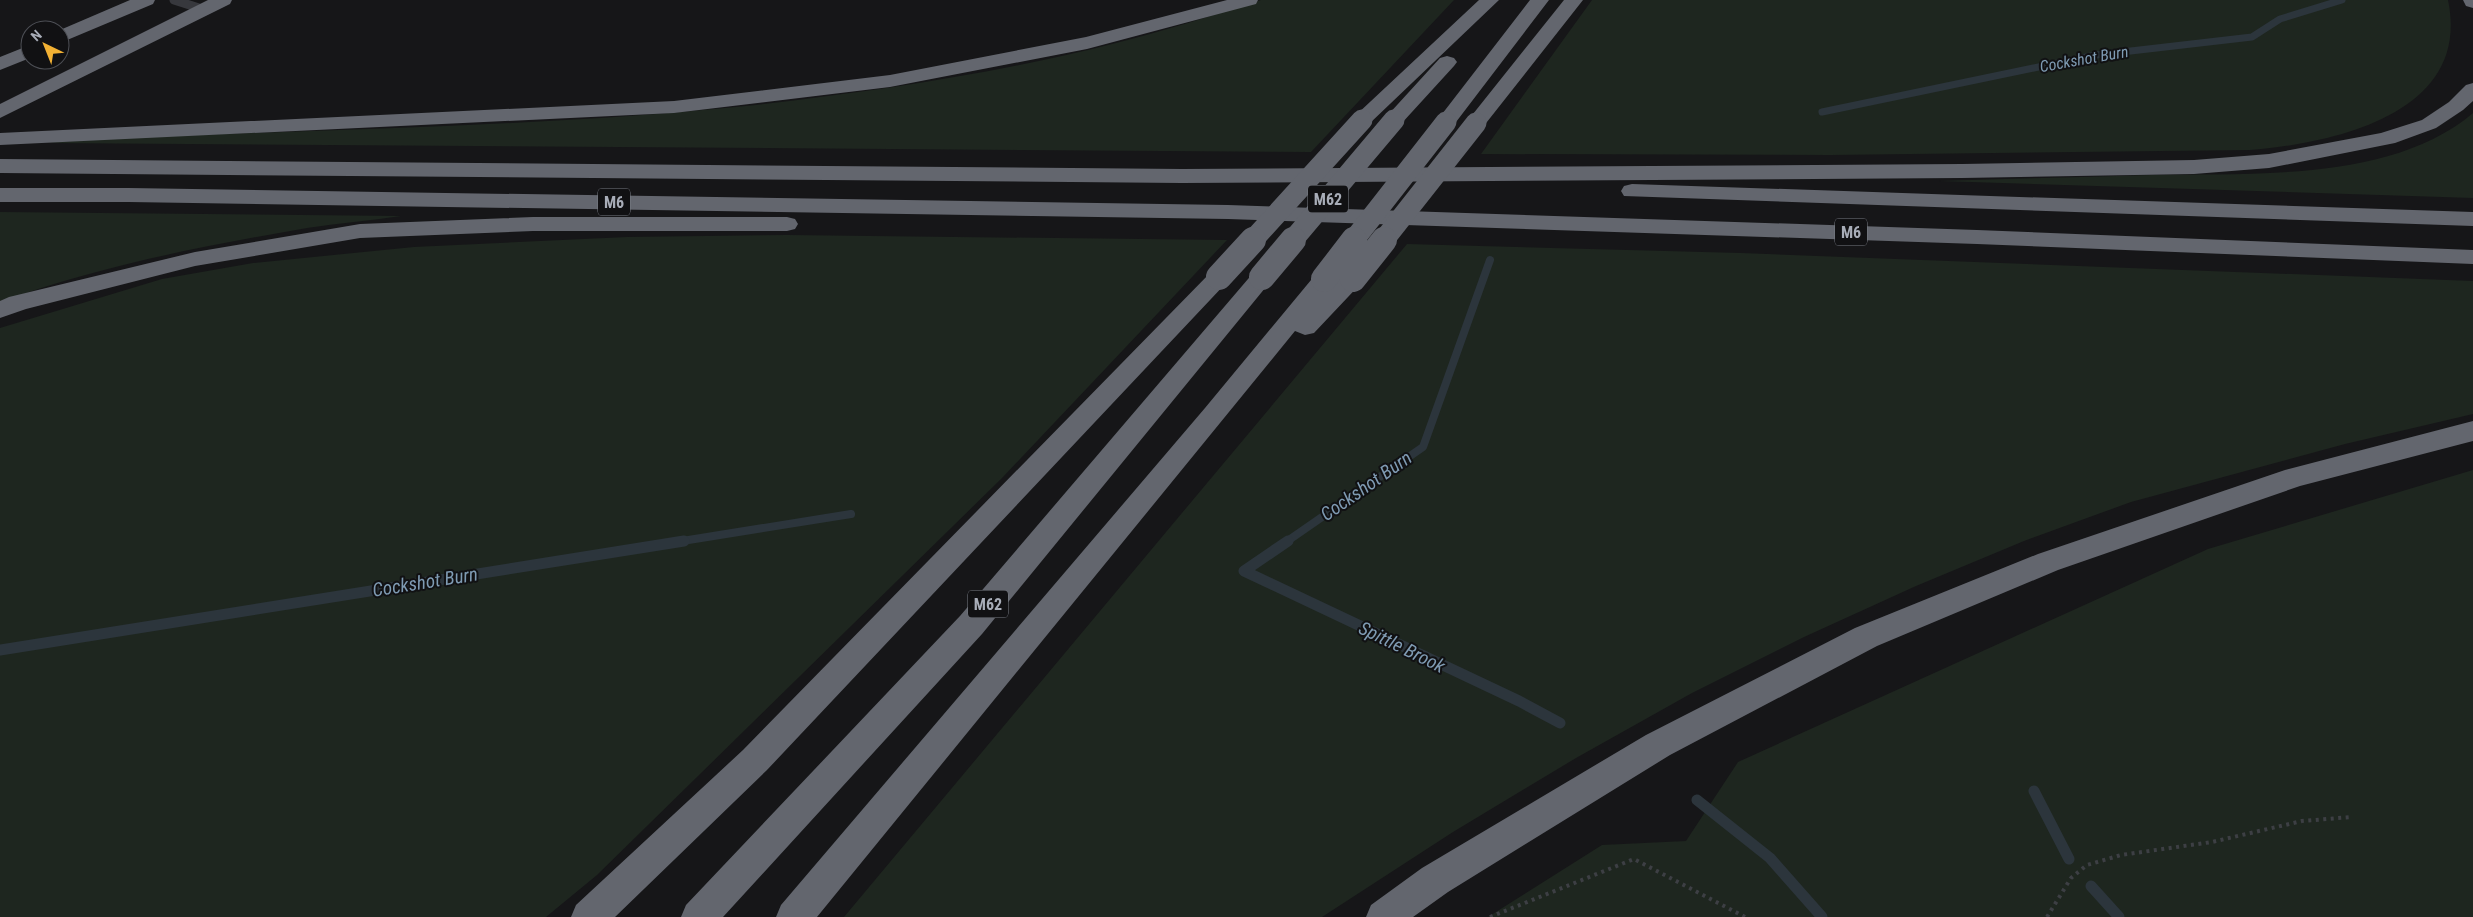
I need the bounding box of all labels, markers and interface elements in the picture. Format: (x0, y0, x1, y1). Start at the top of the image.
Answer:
north arrow (20, 20, 70, 70)
text: N (28, 27, 45, 44)
water label: Cockshot Burn (2038, 42, 2130, 76)
road number: M62 (1308, 185, 1348, 212)
road number: M6 (598, 188, 630, 216)
road number: M6 (1835, 218, 1867, 246)
water label: Cockshot Burn (1316, 446, 1416, 526)
water label: Cockshot Burn (371, 562, 479, 602)
road number: M62 (968, 590, 1008, 618)
water label: Spittle Brook (1355, 616, 1450, 678)

